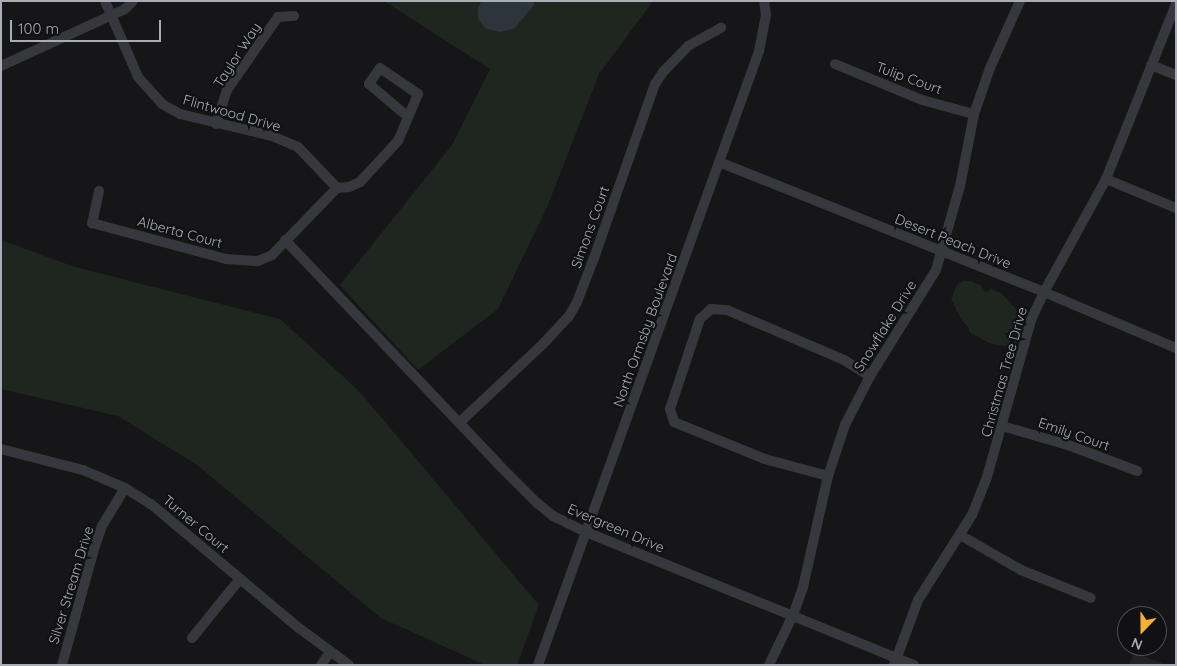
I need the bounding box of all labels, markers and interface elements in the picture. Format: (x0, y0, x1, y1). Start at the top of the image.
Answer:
scale bar (12, 10, 164, 42)
text: 100 m (18, 19, 59, 38)
street label: Taylor Way (210, 19, 264, 91)
street label: Tulip Court (874, 58, 944, 98)
street label: Flintwood Drive (181, 91, 283, 135)
street label: Simons Court (567, 184, 613, 270)
street label: Desert Peach Drive (892, 210, 1014, 272)
street label: Alberta Court (136, 213, 224, 251)
street label: North Ormsby Boulevard (609, 251, 681, 409)
street label: Snowflake Drive (850, 277, 920, 375)
street label: Christmas Tree Drive (977, 305, 1031, 439)
street label: Emily Court (1036, 414, 1112, 454)
street label: Turner Court (160, 492, 232, 556)
street label: Evergreen Drive (565, 500, 667, 556)
street label: Silver Stream Drive (45, 524, 97, 646)
north arrow (1117, 606, 1167, 656)
text: N (1129, 634, 1145, 654)

